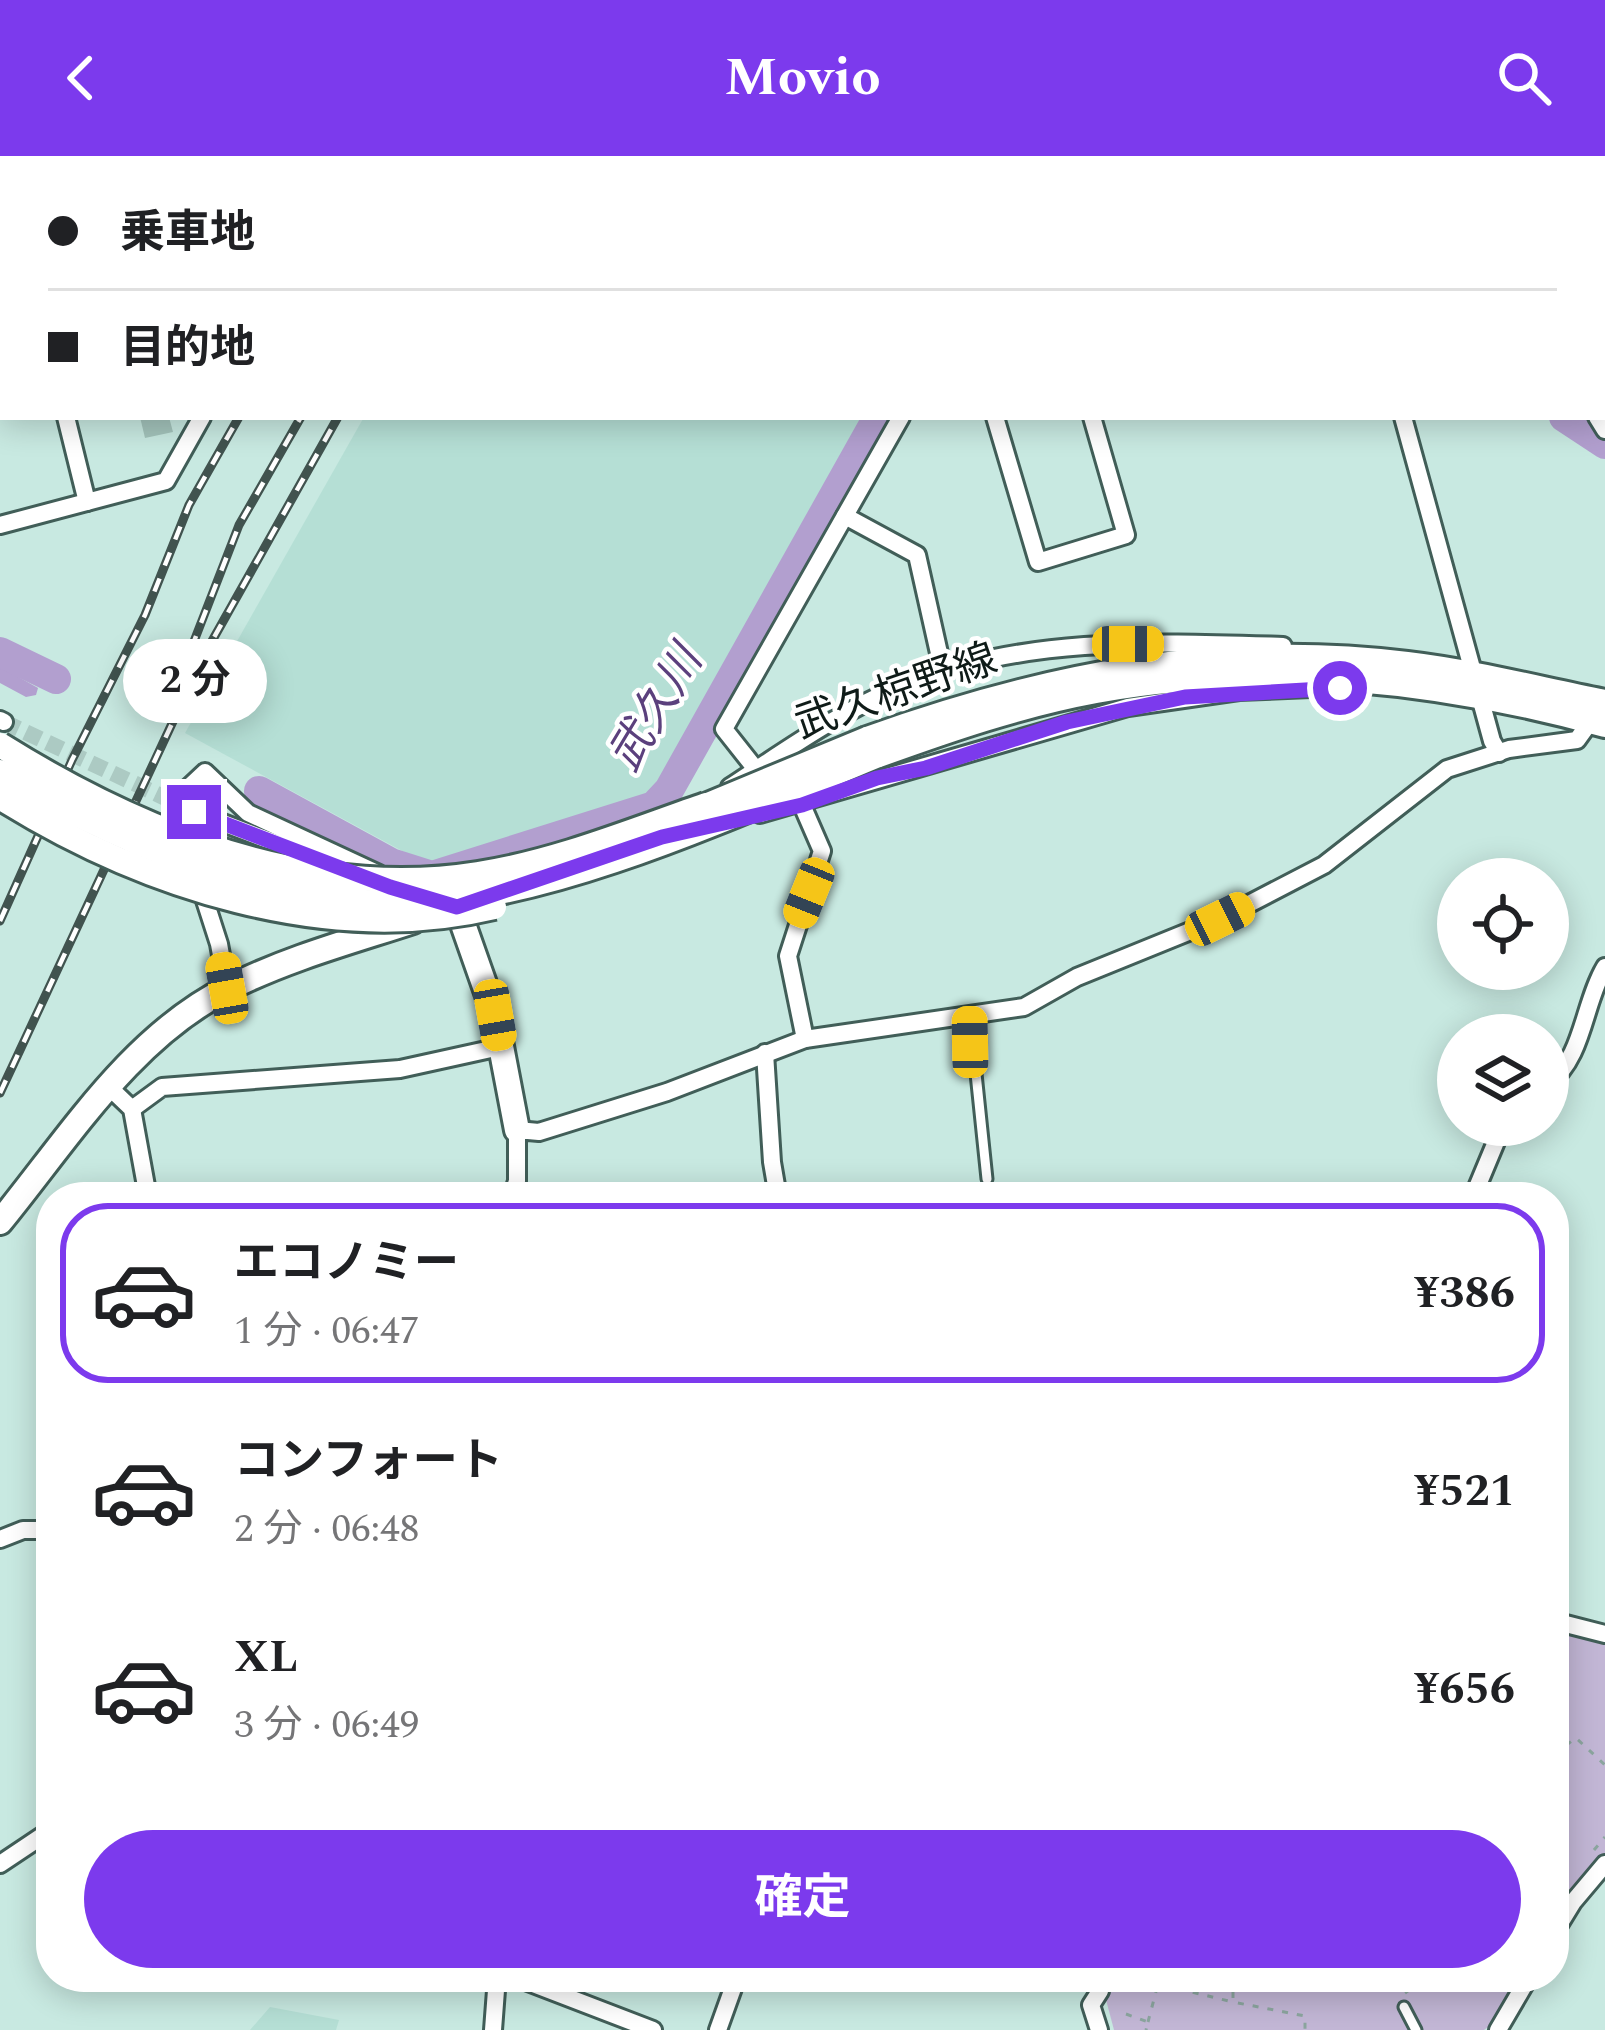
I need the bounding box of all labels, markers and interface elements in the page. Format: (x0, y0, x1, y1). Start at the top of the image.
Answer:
text: Movio (724, 37, 881, 119)
icon: back (48, 45, 114, 111)
icon: search (1491, 45, 1557, 111)
text: 乗車地 (120, 199, 255, 268)
text: 目的地 (120, 314, 255, 383)
car (1092, 626, 1164, 662)
street label: 武久椋野線 (786, 628, 1006, 756)
water label: 武久川 (592, 630, 722, 785)
callout: 2 分 (122, 638, 266, 722)
text: 2 分 (160, 651, 230, 710)
route start (1313, 661, 1367, 715)
route end (167, 785, 221, 839)
car (779, 853, 839, 933)
map controls (1437, 858, 1569, 1146)
button: locate (1437, 858, 1569, 990)
car (1180, 887, 1260, 951)
car (203, 949, 251, 1027)
car (471, 976, 519, 1054)
car (951, 1006, 989, 1078)
button: layers (1437, 1014, 1569, 1146)
text: エコノミー (234, 1229, 459, 1298)
icon: car (90, 1239, 198, 1347)
text: ¥386 (1414, 1259, 1515, 1328)
text: 1 分 · 06:47 (234, 1302, 419, 1361)
text: コンフォート (234, 1427, 503, 1496)
icon: car (90, 1437, 198, 1545)
text: ¥521 (1414, 1457, 1515, 1526)
text: 2 分 · 06:48 (234, 1500, 419, 1559)
text: XL (234, 1623, 298, 1692)
icon: car (90, 1635, 198, 1743)
text: ¥656 (1414, 1655, 1515, 1724)
text: 3 分 · 06:49 (234, 1696, 419, 1755)
button: 確定 (84, 1830, 1521, 1968)

